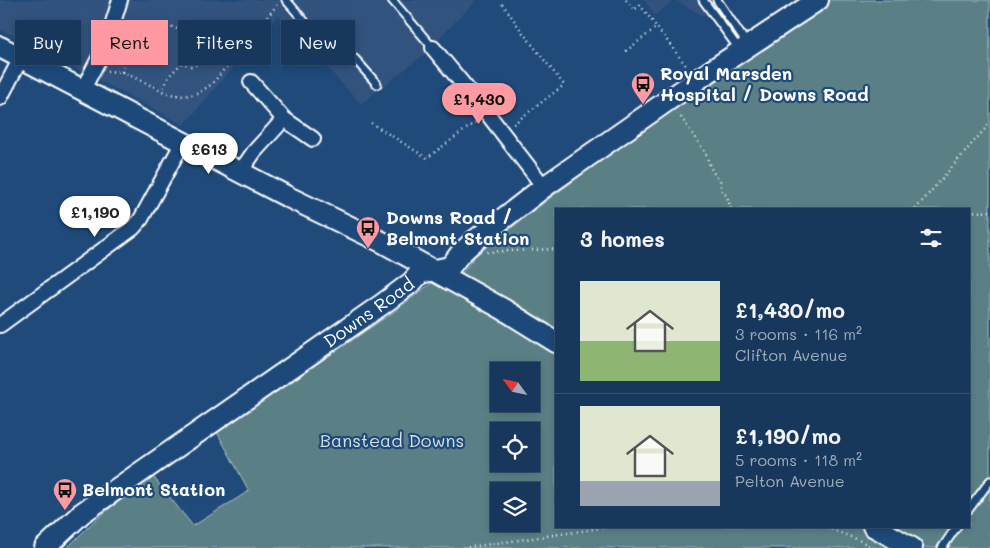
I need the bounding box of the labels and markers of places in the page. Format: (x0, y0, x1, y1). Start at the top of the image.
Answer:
place label: Royal Marsden Hospital / Downs Road (660, 61, 869, 106)
bus stop icon: Royal Marsden Hospital / Downs Road (630, 71, 656, 105)
pin: £1,430 (438, 82, 520, 125)
pin: £613 (179, 132, 239, 175)
pin: £1,190 (54, 196, 136, 238)
place label: Downs Road / Belmont Station (386, 205, 529, 250)
bus stop icon: Downs Road / Belmont Station (355, 215, 381, 249)
bus stop icon: Belmont Station (52, 477, 78, 511)
place label: Belmont Station (82, 477, 225, 501)

